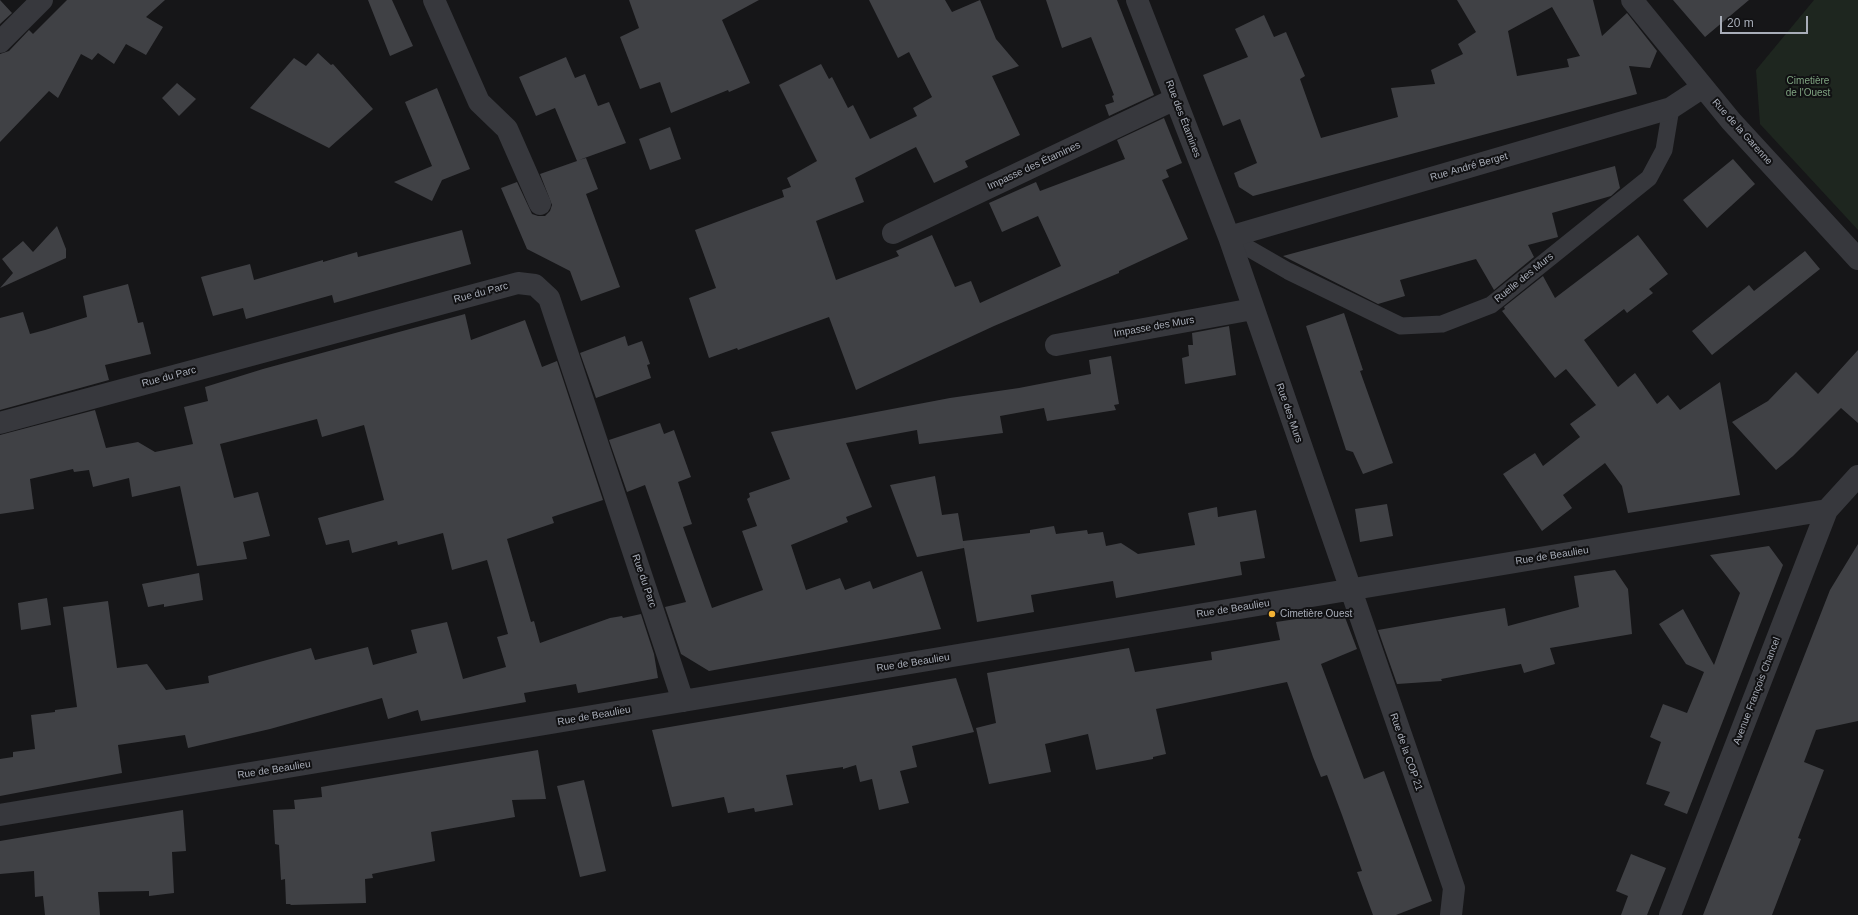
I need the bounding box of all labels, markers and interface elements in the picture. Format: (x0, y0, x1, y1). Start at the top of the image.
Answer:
scale bar (1722, 8, 1810, 34)
text: 20 m (1727, 16, 1754, 30)
park label: Cimetière de l'Ouest (1786, 75, 1830, 98)
street label: Rue des Étamines (1163, 79, 1203, 159)
street label: Rue de la Garenne (1709, 97, 1775, 167)
street label: Impasse des Étamines (986, 139, 1082, 193)
street label: Rue André Berget (1429, 150, 1509, 184)
street label: Ruelle des Murs (1492, 251, 1556, 305)
street label: Rue du Parc (453, 280, 509, 306)
street label: Impasse des Murs (1113, 314, 1195, 340)
street label: Rue du Parc (141, 364, 197, 390)
street label: Rue des Murs (1273, 382, 1305, 444)
street label: Rue de Beaulieu (1515, 544, 1589, 568)
street label: Rue du Parc (629, 553, 659, 609)
street label: Rue de Beaulieu (1196, 597, 1270, 621)
place label: Cimetière Ouest (1280, 608, 1352, 620)
marker: Cimetière Ouest (1267, 609, 1277, 619)
street label: Avenue François Chancel (1731, 635, 1783, 747)
street label: Rue de Beaulieu (876, 651, 950, 675)
street label: Rue de Beaulieu (557, 704, 631, 728)
street label: Rue de la COP 21 (1387, 712, 1425, 792)
street label: Rue de Beaulieu (237, 758, 311, 782)

